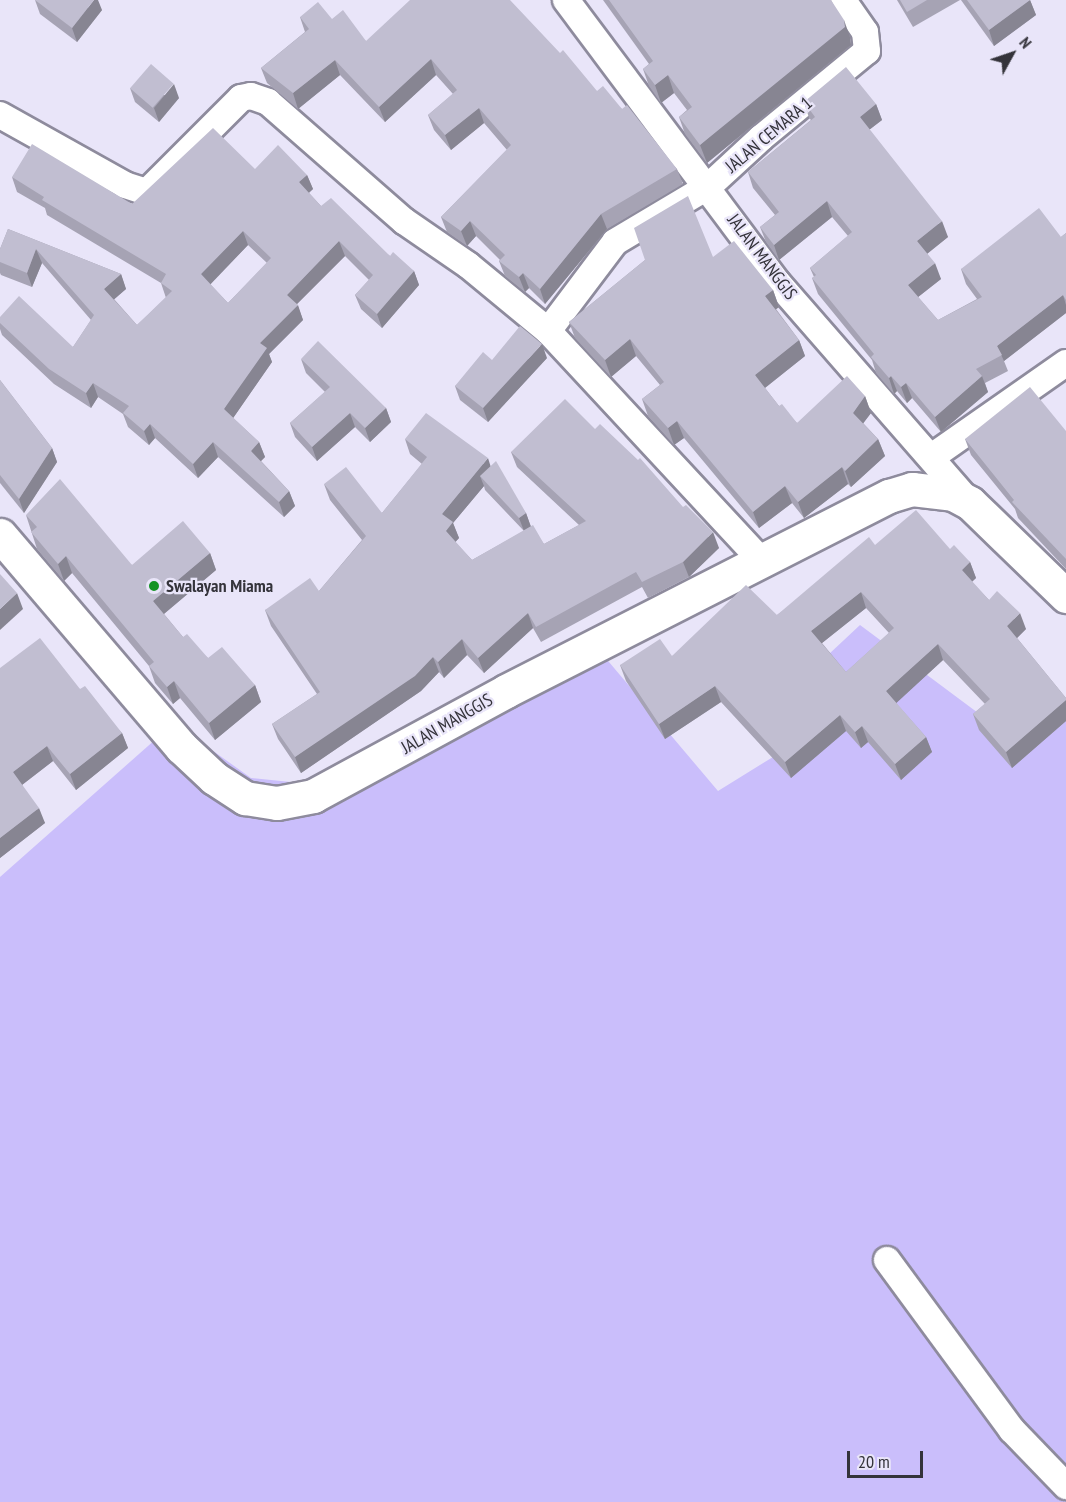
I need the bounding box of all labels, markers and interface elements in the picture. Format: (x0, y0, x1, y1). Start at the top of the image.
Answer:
north arrow (982, 24, 1042, 84)
text: N (1015, 33, 1036, 52)
street label: JALAN CEMARA 1 (721, 92, 817, 178)
street label: JALAN MANGGIS (723, 210, 801, 304)
place label: Swalayan Miama (166, 575, 273, 597)
marker: Swalayan Miama (147, 579, 161, 593)
street label: JALAN MANGGIS (398, 689, 496, 759)
scale bar (850, 1439, 926, 1477)
text: 20 m (858, 1450, 890, 1473)

